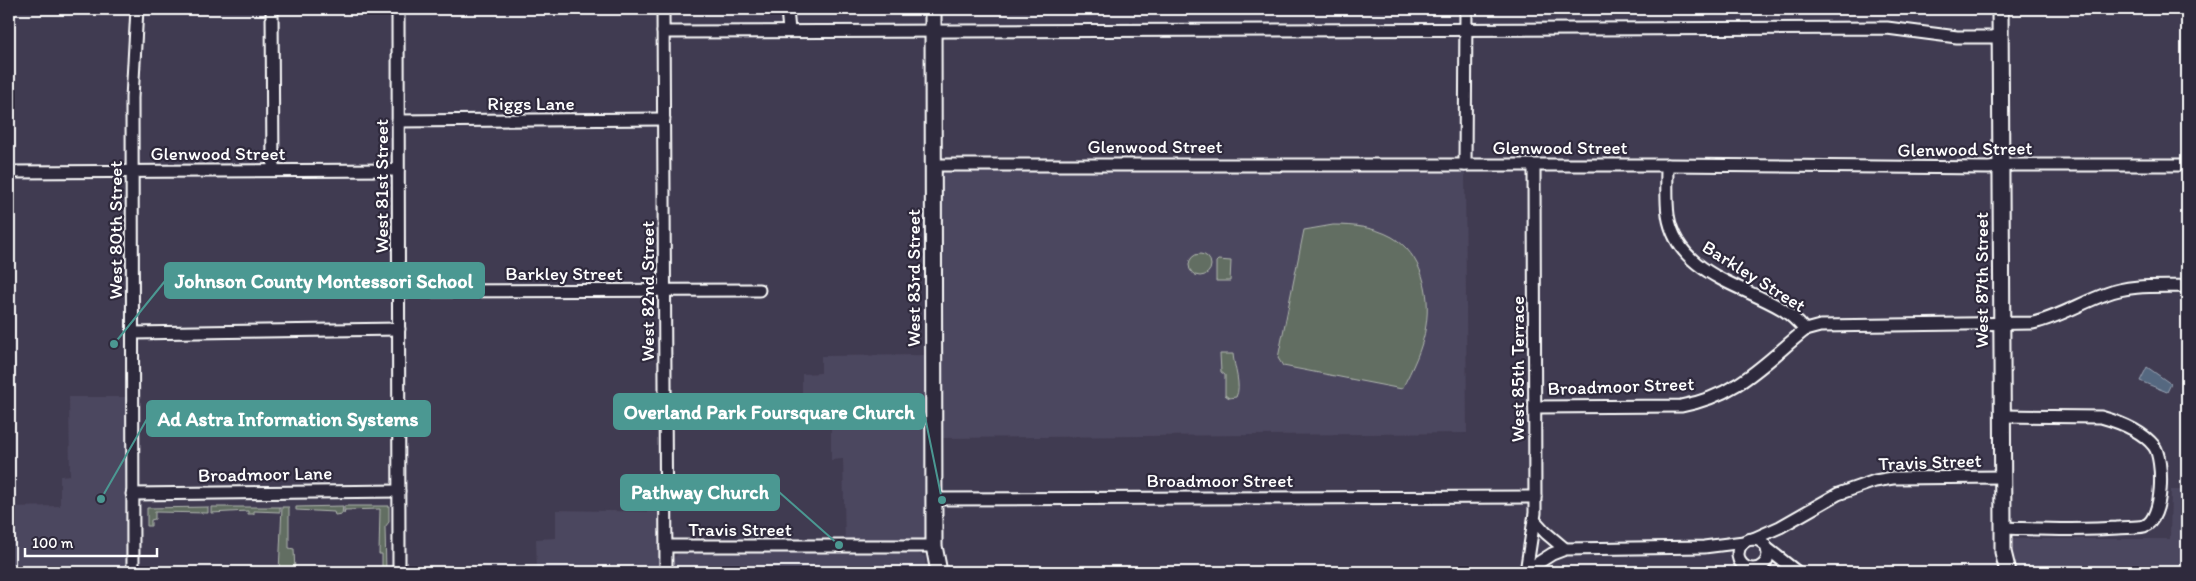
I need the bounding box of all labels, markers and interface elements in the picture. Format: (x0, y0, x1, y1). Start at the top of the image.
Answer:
street label: Riggs Lane (487, 92, 575, 115)
street label: West 81st Street (370, 119, 393, 253)
street label: Glenwood Street (1087, 135, 1223, 158)
street label: Glenwood Street (1492, 136, 1628, 159)
street label: Glenwood Street (1897, 136, 2033, 162)
street label: Glenwood Street (150, 142, 286, 165)
street label: West 80th Street (104, 161, 127, 299)
street label: West 83rd Street (902, 209, 925, 347)
street label: West 87th Street (1970, 212, 1993, 348)
street label: West 82nd Street (636, 221, 659, 362)
street label: Barkley Street (1698, 235, 1810, 317)
street label: Barkley Street (505, 262, 623, 285)
callout: Johnson County Montessori School (165, 263, 484, 298)
text: Johnson County Montessori School (174, 269, 474, 294)
street label: West 85th Terrace (1506, 296, 1529, 442)
street label: Broadmoor Street (1547, 372, 1695, 400)
callout: Overland Park Foursquare Church (614, 394, 924, 429)
text: Overland Park Foursquare Church (623, 400, 915, 425)
callout: Ad Astra Information Systems (147, 401, 430, 436)
text: Ad Astra Information Systems (156, 407, 419, 432)
street label: Travis Street (1878, 449, 1982, 475)
street label: Broadmoor Lane (198, 461, 332, 487)
street label: Broadmoor Street (1147, 469, 1293, 492)
callout: Pathway Church (621, 475, 779, 510)
text: Pathway Church (631, 480, 770, 505)
street label: Travis Street (688, 518, 792, 541)
scale bar (25, 526, 158, 558)
text: 100 m (32, 534, 74, 552)

